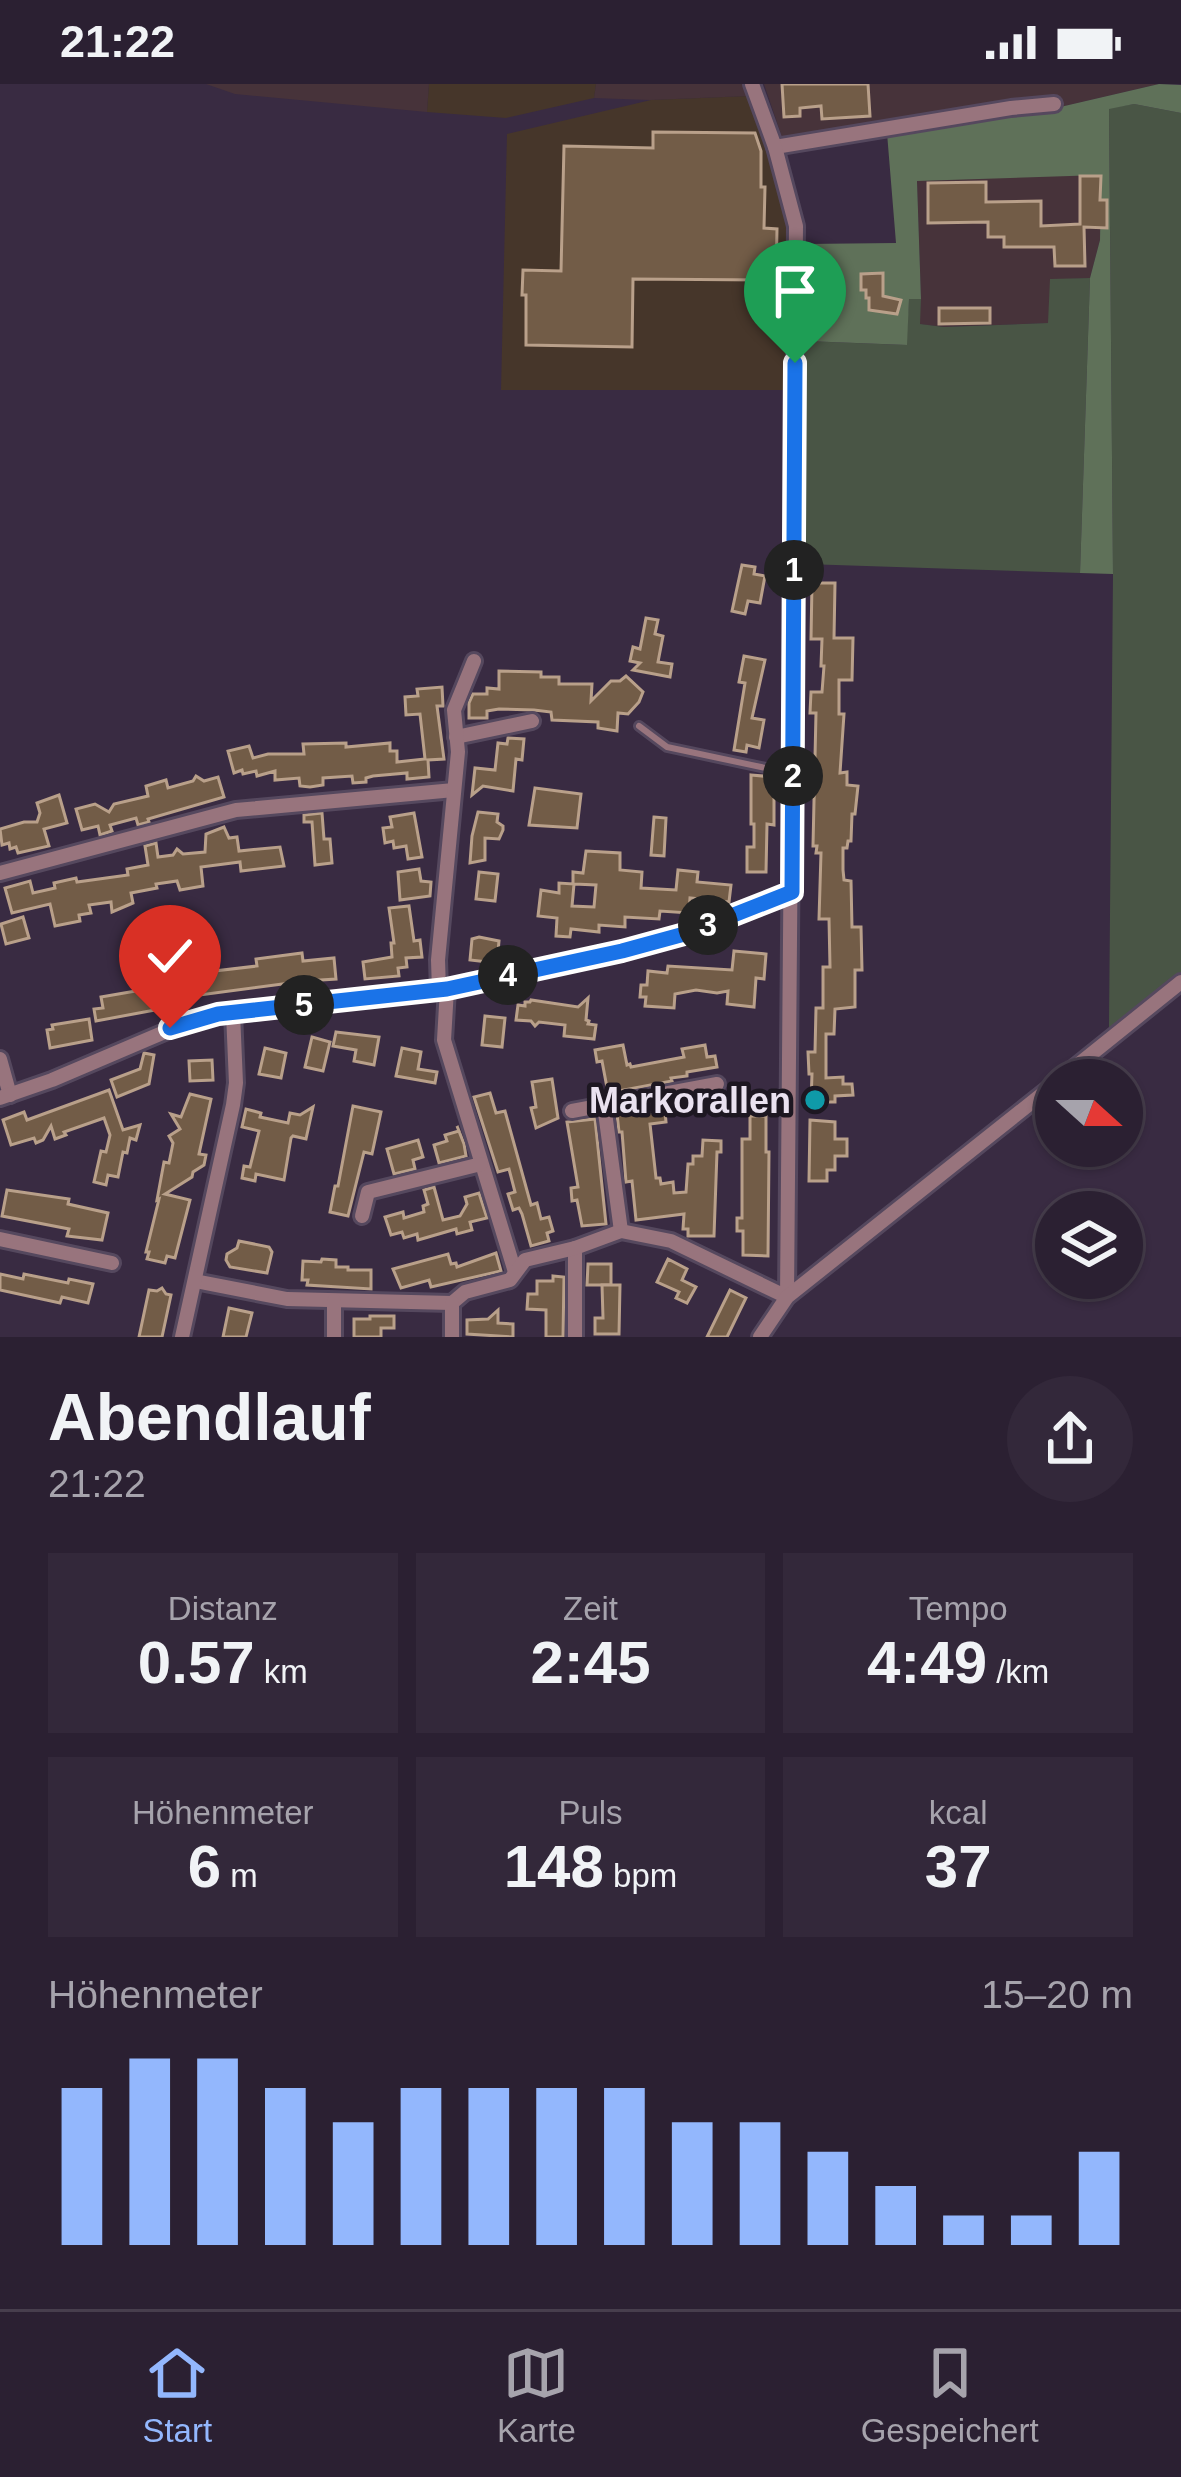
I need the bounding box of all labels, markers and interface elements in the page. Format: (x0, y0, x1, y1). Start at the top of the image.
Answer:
text: 21:22 (60, 16, 175, 67)
pin (744, 240, 846, 363)
icon: arrive (762, 258, 828, 324)
pin: 1 (764, 540, 824, 600)
text: 1 (785, 551, 803, 588)
pin: 2 (763, 746, 823, 806)
text: 2 (784, 757, 802, 794)
pin: 3 (678, 895, 738, 955)
pin (119, 905, 221, 1028)
text: 3 (699, 906, 717, 943)
icon: check (137, 923, 203, 989)
pin: 4 (478, 945, 538, 1005)
text: 4 (499, 956, 517, 993)
pin: 5 (274, 975, 334, 1035)
text: 5 (295, 986, 313, 1023)
north arrow (1035, 1059, 1143, 1167)
map controls (1035, 1059, 1143, 1299)
place label: Markorallen (589, 1080, 791, 1121)
marker: Markorallen (802, 1087, 828, 1113)
button: layers (1035, 1191, 1143, 1299)
button: share (1007, 1376, 1133, 1502)
text: Abendlauf (48, 1380, 371, 1454)
text: 21:22 (48, 1462, 146, 1505)
text: Distanz (168, 1590, 278, 1627)
text: Zeit (563, 1590, 618, 1627)
text: Tempo (909, 1590, 1008, 1627)
text: 0.57 (138, 1629, 255, 1696)
text: 2:45 (530, 1629, 651, 1696)
text: 4:49 (867, 1629, 987, 1696)
text: km (255, 1653, 308, 1690)
text: /km (987, 1653, 1049, 1690)
text: Höhenmeter (132, 1794, 314, 1831)
text: Puls (558, 1794, 623, 1831)
text: kcal (929, 1794, 988, 1831)
text: 6 (188, 1833, 221, 1900)
text: 148 (504, 1833, 604, 1900)
text: 37 (925, 1833, 992, 1900)
text: m (221, 1857, 258, 1894)
text: bpm (604, 1857, 677, 1894)
text: Höhenmeter (48, 1973, 263, 2016)
text: 15–20 m (981, 1973, 1133, 2016)
tab: Start (142, 2340, 212, 2450)
tab: Karte (497, 2340, 576, 2450)
tab: Gespeichert (861, 2340, 1039, 2450)

